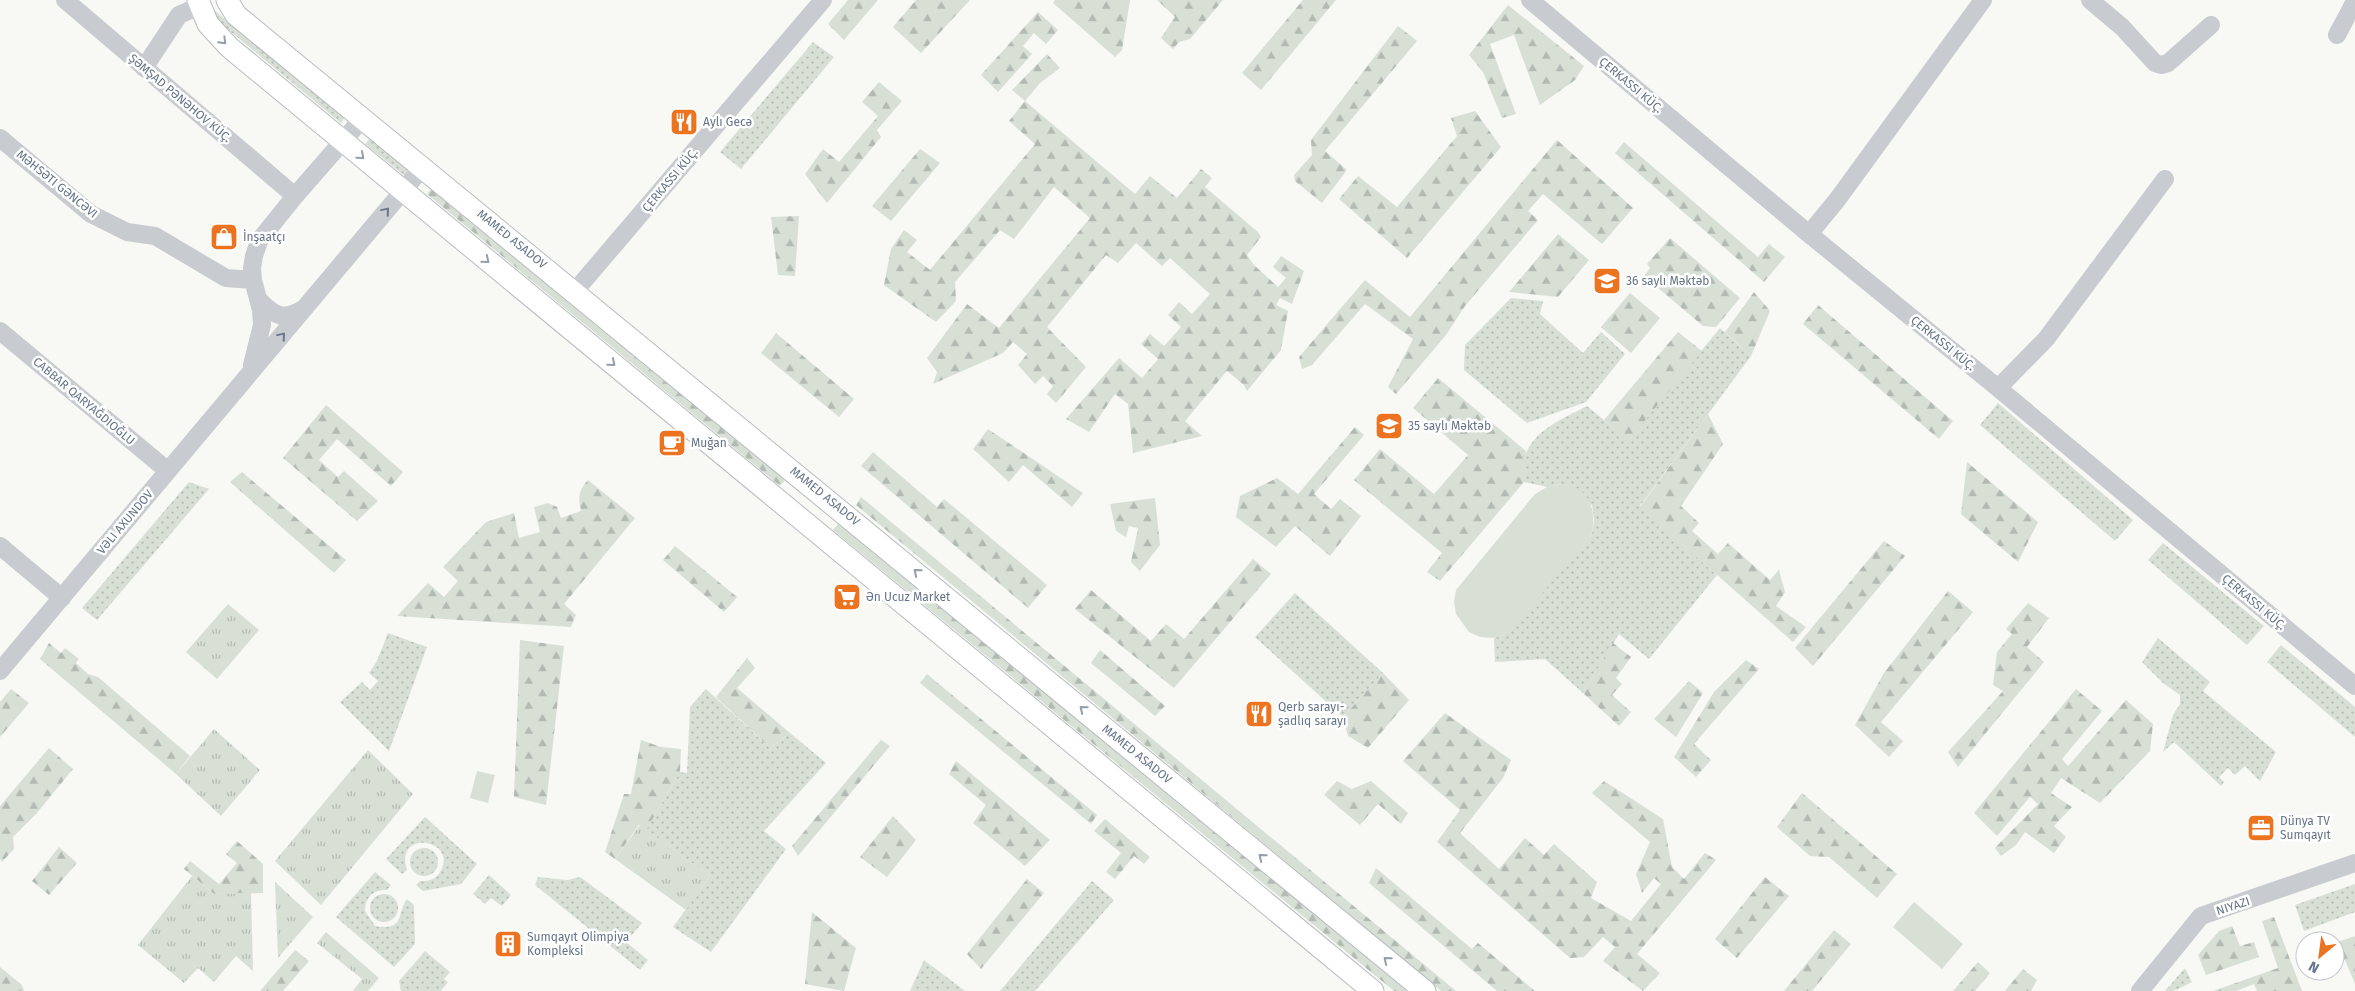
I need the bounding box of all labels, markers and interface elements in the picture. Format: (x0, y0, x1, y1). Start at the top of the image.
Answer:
one-way arrow (217, 35, 226, 44)
street label: ŞƏMŞAD PƏNƏHOV KÜÇ. (126, 50, 235, 145)
street label: ÇERKASSI KÜÇ. (1596, 53, 1667, 116)
restaurant icon: Aylı Gecə (669, 107, 699, 137)
place label: Aylı Gecə (703, 115, 752, 129)
street label: ÇERKASSI KÜÇ. (638, 144, 701, 215)
street label: MƏHSƏTI GƏNCƏVI (14, 147, 100, 221)
one-way arrow (356, 150, 365, 159)
street label: MAMED ASADOV (474, 207, 550, 272)
one-way arrow (380, 208, 389, 217)
shop icon: İnşaatçı (209, 222, 239, 252)
place label: İnşaatçı (243, 229, 285, 244)
one-way arrow (481, 254, 490, 263)
school or university icon: 36 saylı Məktəb (1592, 266, 1622, 296)
place label: 36 saylı Məktəb (1626, 274, 1709, 288)
street label: ÇERKASSI KÜÇ. (1908, 311, 1979, 373)
one-way arrow (276, 332, 285, 341)
street label: CABBAR QARYAĞDIOĞLU (30, 354, 138, 448)
one-way arrow (606, 358, 615, 367)
school or university icon: 35 saylı Məktəb (1374, 411, 1404, 441)
place label: 35 saylı Məktəb (1408, 419, 1491, 433)
cafe icon: Muğan (657, 428, 687, 458)
place label: Muğan (691, 436, 727, 450)
street label: MAMED ASADOV (787, 464, 863, 529)
street label: VƏLI AXUNDOV (94, 487, 156, 557)
one-way arrow (913, 569, 922, 578)
street label: ÇERKASSI KÜÇ. (2219, 570, 2290, 633)
supermarket icon: Ən Ucuz Market (832, 582, 862, 612)
place label: Ən Ucuz Market (866, 590, 951, 604)
restaurant icon: Qerb sarayı- şadlıq sarayı (1244, 699, 1274, 729)
place label: Qerb sarayı- şadlıq sarayı (1278, 700, 1346, 728)
one-way arrow (1079, 705, 1088, 714)
street label: MAMED ASADOV (1099, 722, 1175, 787)
office icon: Dünya TV Sumqayıt (2246, 813, 2276, 843)
place label: Dünya TV Sumqayıt (2280, 814, 2332, 842)
one-way arrow (1259, 854, 1268, 862)
street label: NIYAZI (2214, 894, 2252, 918)
building icon: Sumqayıt Olimpiya Kompleksi (493, 929, 523, 959)
place label: Sumqayıt Olimpiya Kompleksi (527, 930, 629, 958)
north arrow (2295, 931, 2345, 981)
one-way arrow (1384, 957, 1393, 966)
text: N (2306, 957, 2322, 977)

